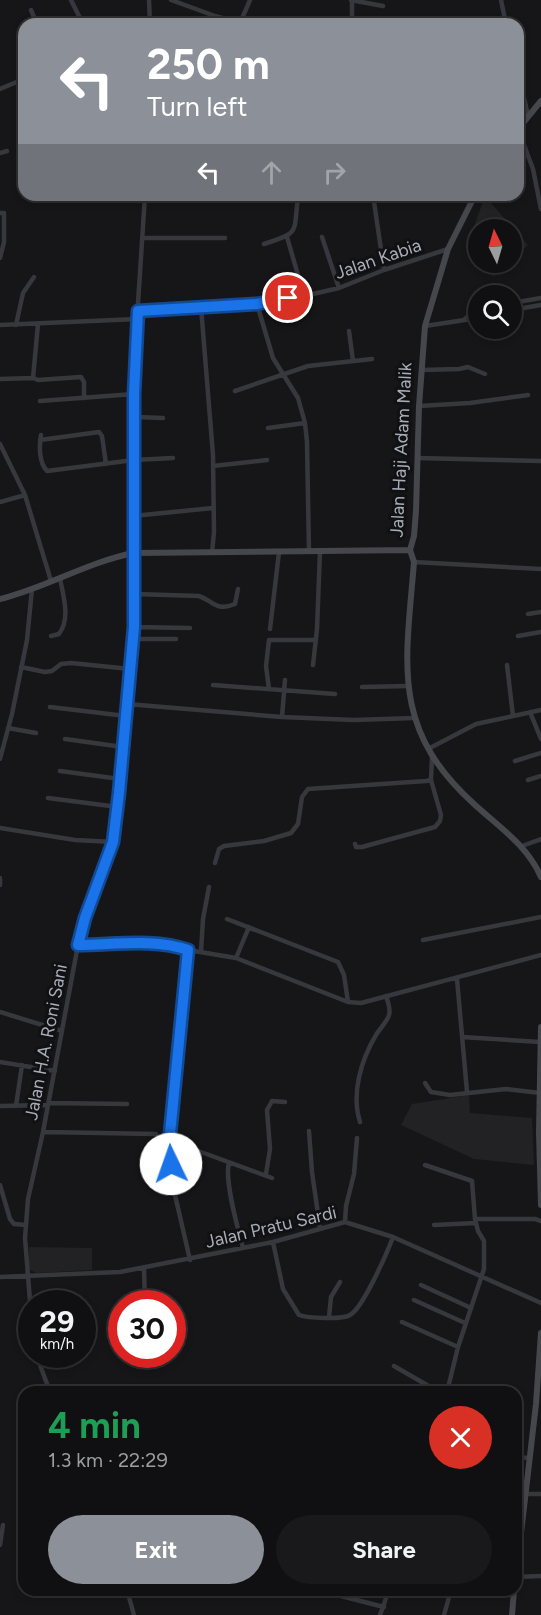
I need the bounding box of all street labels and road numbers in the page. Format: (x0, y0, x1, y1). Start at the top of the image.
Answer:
street label: Jalan Kabia (332, 234, 424, 284)
street label: Jalan Haji Adam Malik (385, 362, 417, 538)
street label: Jalan H.A. Roni Sani (20, 962, 72, 1122)
street label: Jalan Pratu Sardi (203, 1201, 339, 1253)

